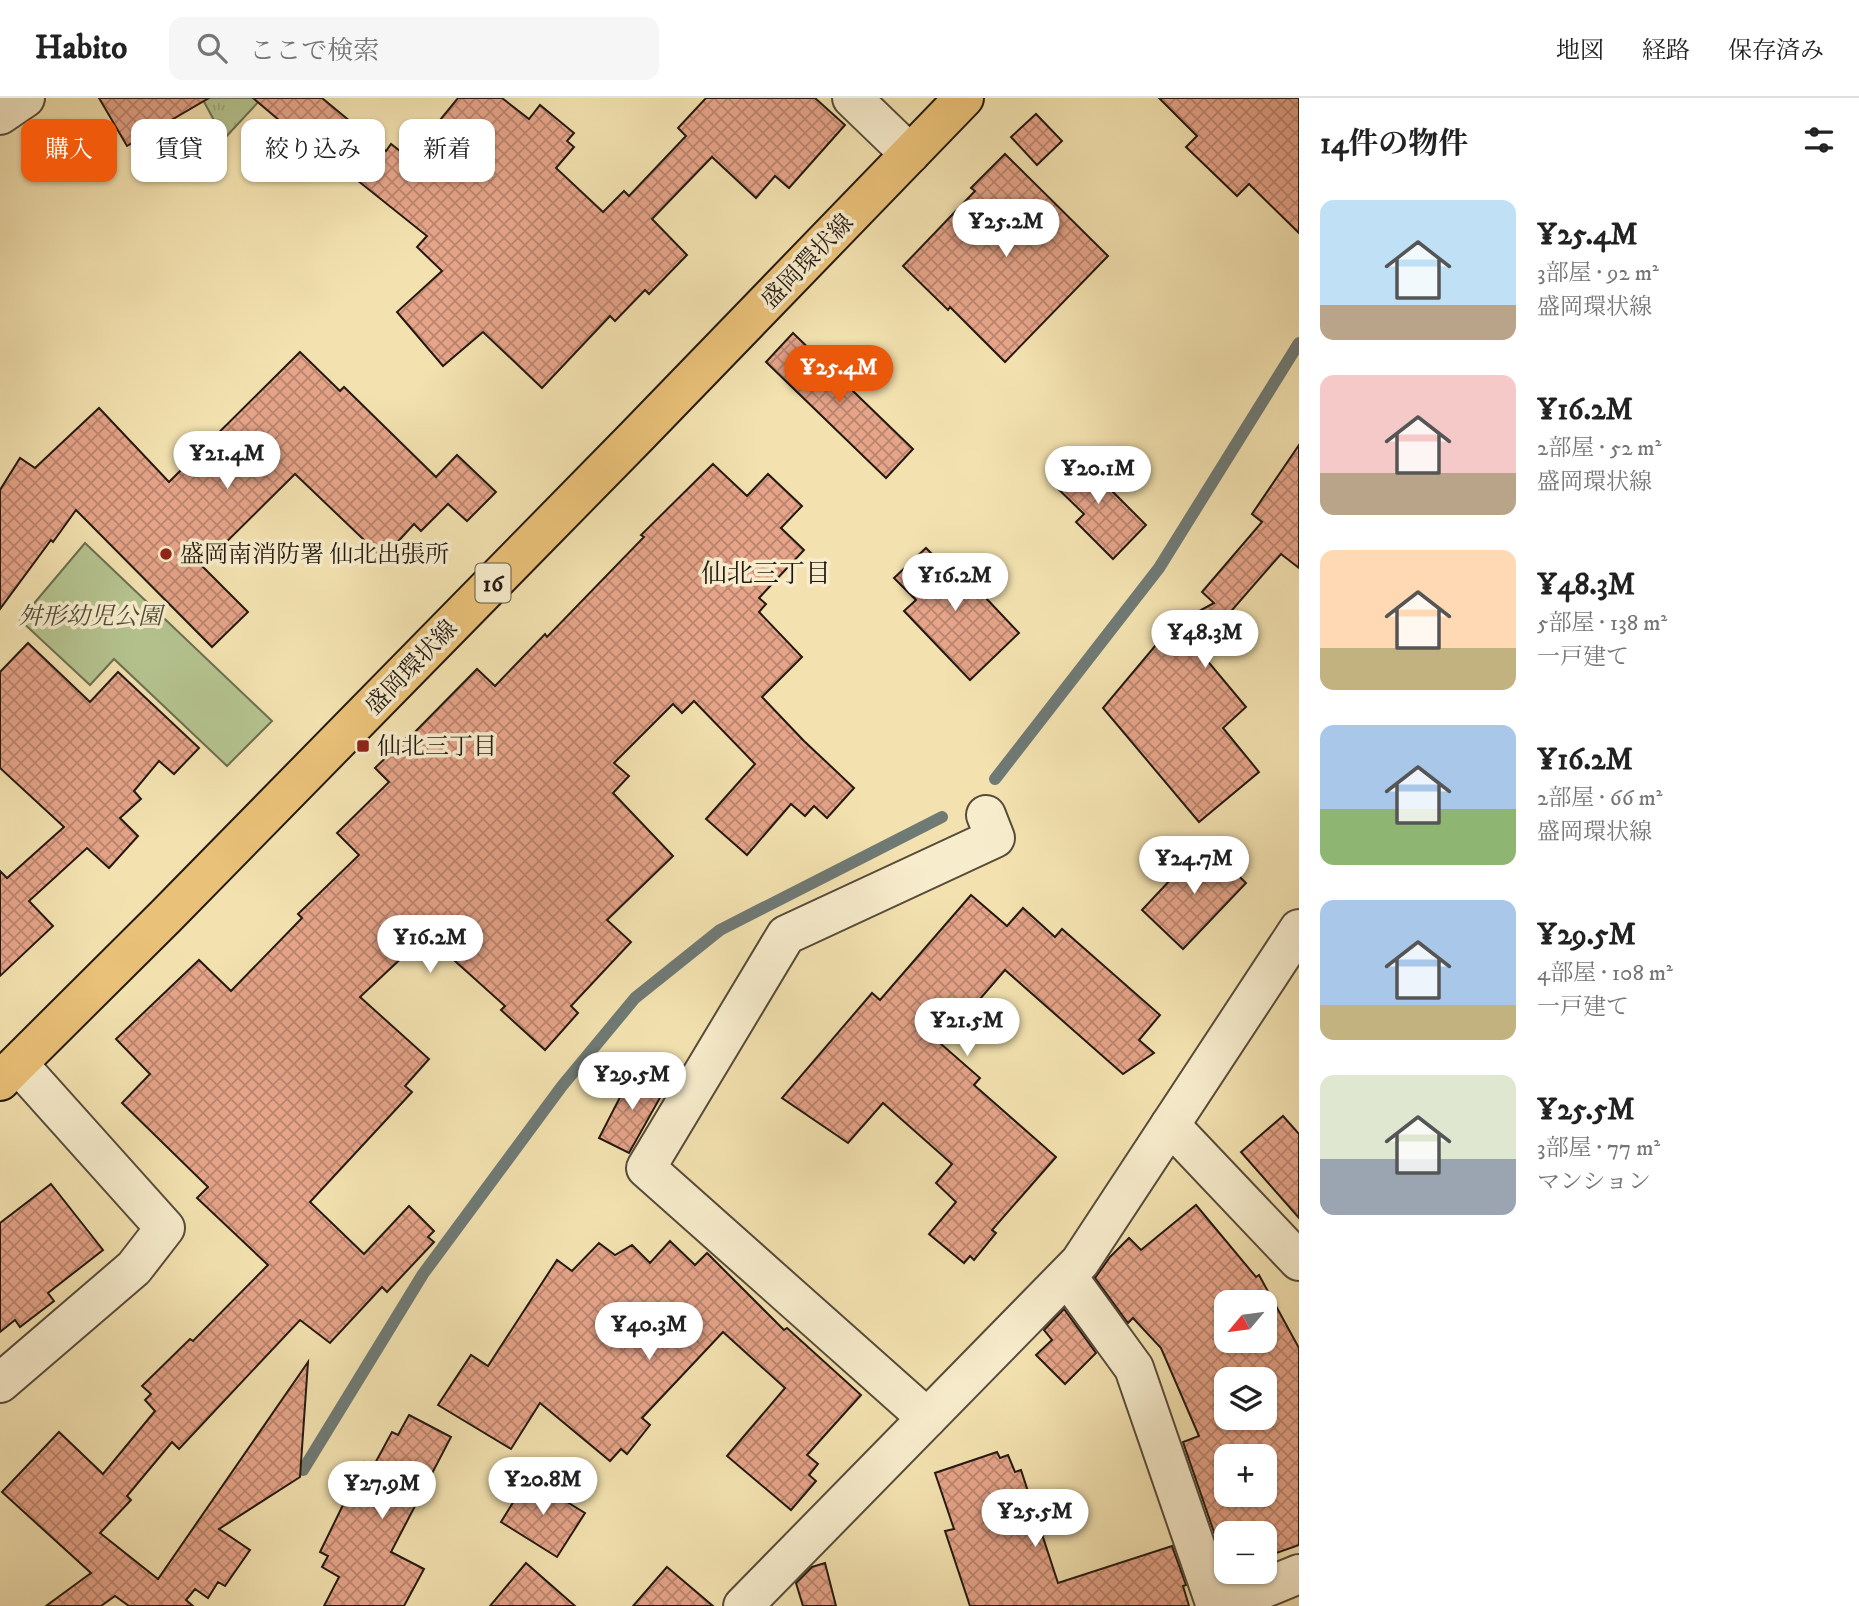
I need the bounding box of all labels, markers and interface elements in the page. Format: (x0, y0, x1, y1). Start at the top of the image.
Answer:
search box (169, 17, 659, 80)
text: Habito (35, 28, 127, 69)
icon: search (193, 29, 231, 67)
text: ここで検索 (249, 35, 379, 68)
text: 地図 (1556, 36, 1604, 66)
text: 経路 (1642, 36, 1690, 66)
text: 保存済み (1728, 36, 1824, 66)
chip: 購入 (21, 119, 117, 182)
chip: 賃貸 (131, 119, 227, 182)
chip: 絞り込み (241, 119, 385, 182)
chip: 新着 (399, 119, 495, 182)
icon: filters (1800, 121, 1838, 159)
text: 14件の物件 (1320, 126, 1468, 163)
pin: ¥25.2M (949, 200, 1063, 259)
text: ¥25.2M (968, 207, 1044, 236)
street label: 盛岡環状線 (755, 208, 860, 315)
text: ¥25.4M (1537, 217, 1638, 254)
icon: home (1376, 228, 1460, 312)
text: 3部屋 · 92 m² (1537, 259, 1659, 288)
text: 盛岡環状線 (1537, 293, 1652, 322)
pin: ¥25.4M (782, 345, 896, 405)
text: ¥25.4M (800, 353, 878, 382)
text: ¥16.2M (1537, 392, 1633, 429)
icon: home (1376, 403, 1460, 487)
pin: ¥21.4M (170, 432, 284, 491)
text: 2部屋 · 52 m² (1537, 434, 1661, 463)
text: ¥21.4M (189, 439, 265, 468)
pin: ¥20.1M (1041, 446, 1155, 506)
text: ¥20.1M (1061, 454, 1135, 483)
text: 盛岡環状線 (1537, 468, 1652, 497)
place label: 盛岡南消防署 仙北出張所 (180, 540, 449, 570)
marker: 盛岡南消防署 仙北出張所 (158, 546, 174, 562)
pin: ¥16.2M (898, 554, 1012, 613)
district label: 仙北三丁目 (701, 558, 831, 591)
text: ¥16.2M (918, 561, 992, 590)
road number: 16 (476, 564, 510, 603)
text: ¥48.3M (1537, 567, 1635, 604)
icon: home (1376, 578, 1460, 662)
park label: 舛形幼児公園 (18, 602, 166, 632)
text: 5部屋 · 138 m² (1537, 609, 1667, 638)
pin: ¥48.3M (1148, 610, 1262, 670)
street label: 盛岡環状線 (359, 614, 464, 721)
text: ¥48.3M (1167, 618, 1243, 647)
text: 一戸建て (1537, 643, 1629, 672)
place label: 仙北三丁目 (377, 732, 497, 762)
marker: 仙北三丁目 (355, 738, 371, 754)
text: ¥16.2M (1537, 742, 1633, 779)
icon: home (1376, 753, 1460, 837)
text: 2部屋 · 66 m² (1537, 784, 1663, 813)
text: 盛岡環状線 (1537, 818, 1652, 847)
pin: ¥24.7M (1137, 836, 1251, 896)
text: ¥24.7M (1155, 844, 1233, 873)
pin: ¥16.2M (373, 916, 487, 975)
text: ¥29.5M (1537, 917, 1636, 954)
text: ¥16.2M (393, 923, 467, 952)
icon: home (1376, 928, 1460, 1012)
text: 4部屋 · 108 m² (1537, 959, 1673, 988)
text: 一戸建て (1537, 993, 1629, 1022)
pin: ¥21.5M (910, 998, 1024, 1058)
text: ¥21.5M (931, 1006, 1003, 1035)
pin: ¥29.5M (575, 1052, 689, 1112)
text: ¥29.5M (594, 1060, 670, 1089)
text: ¥25.5M (1537, 1092, 1635, 1129)
icon: home (1376, 1103, 1460, 1187)
text: 3部屋 · 77 m² (1537, 1134, 1660, 1163)
text: マンション (1537, 1168, 1651, 1197)
north arrow (1214, 1290, 1278, 1353)
map controls (1214, 1290, 1277, 1584)
pin: ¥40.3M (592, 1302, 706, 1362)
text: ¥40.3M (611, 1310, 687, 1339)
button: layers (1214, 1367, 1277, 1430)
button: + (1214, 1444, 1277, 1507)
pin: ¥20.8M (486, 1458, 600, 1517)
pin: ¥27.9M (325, 1462, 439, 1521)
text: ¥20.8M (504, 1465, 582, 1494)
text: ¥27.9M (344, 1469, 420, 1498)
pin: ¥25.5M (978, 1490, 1092, 1549)
text: ¥25.5M (998, 1497, 1072, 1526)
button: − (1214, 1521, 1277, 1584)

